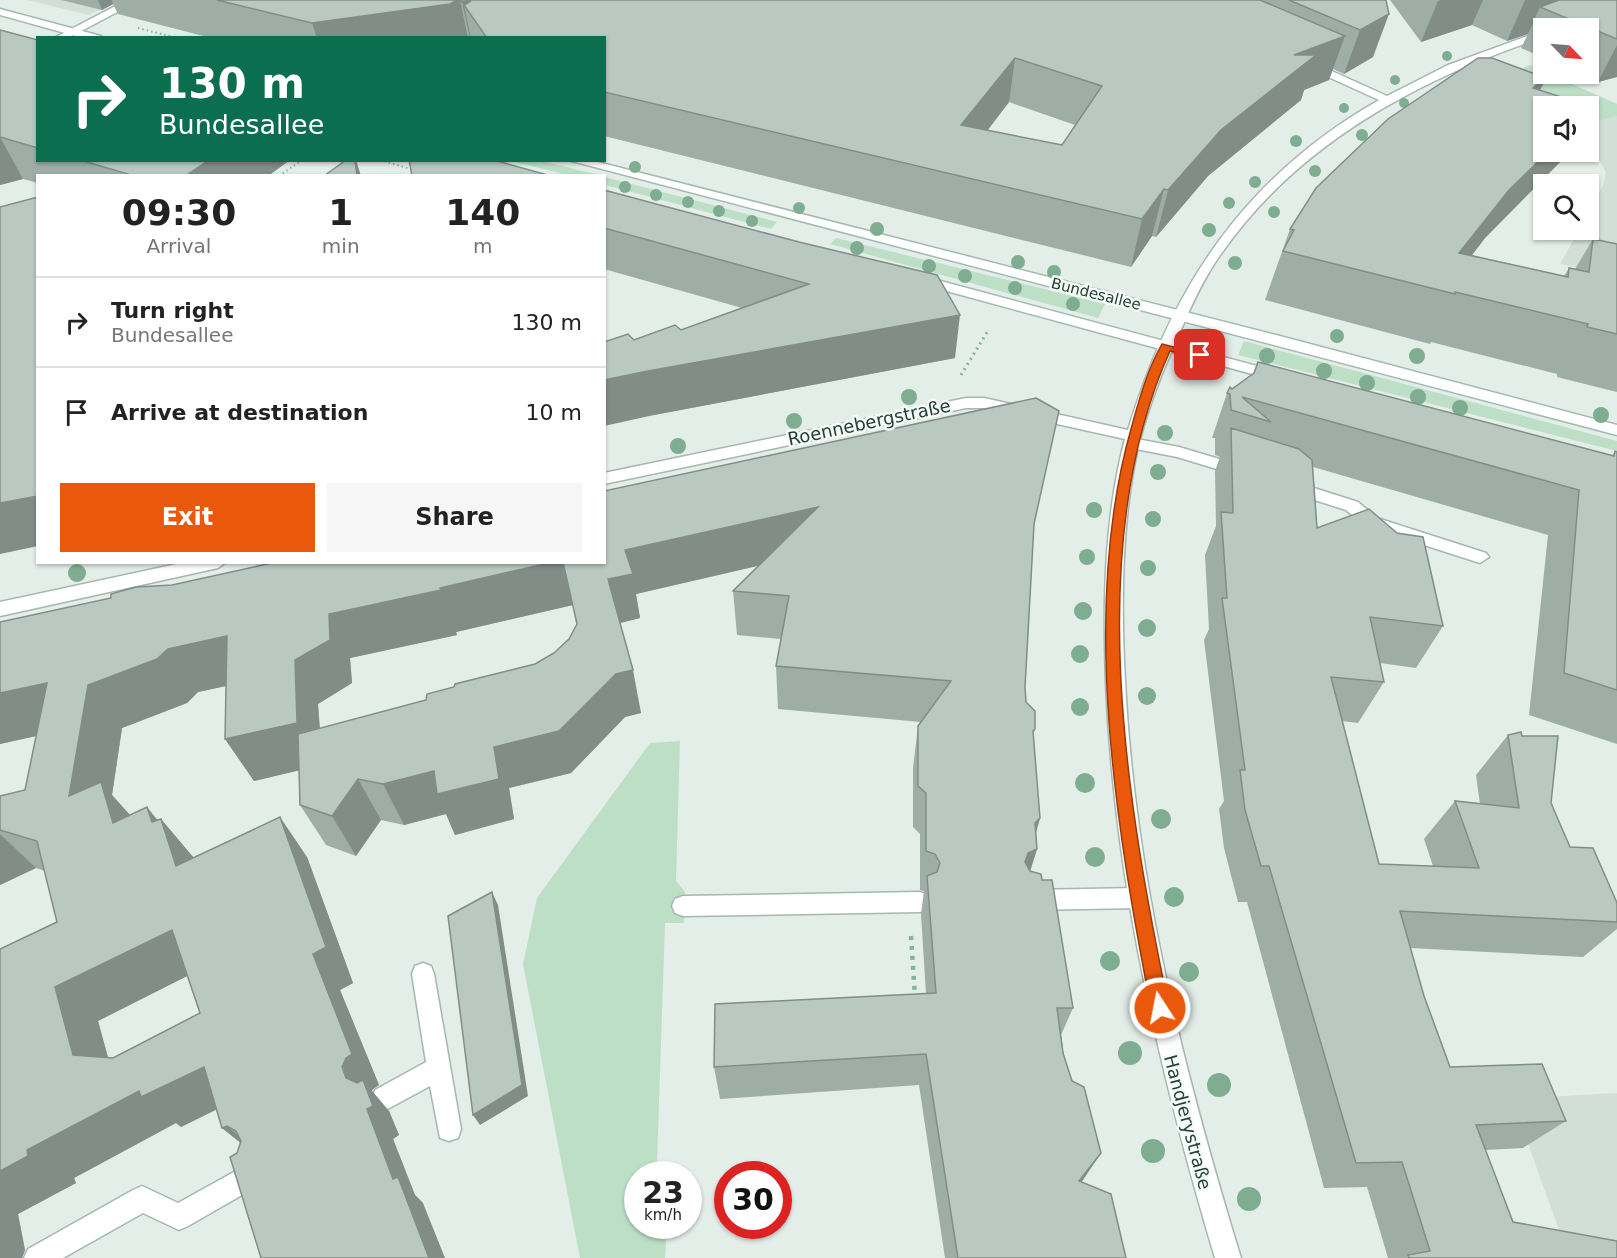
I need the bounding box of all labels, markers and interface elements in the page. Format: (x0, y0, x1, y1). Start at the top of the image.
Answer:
north arrow (1533, 18, 1599, 84)
map controls (1533, 18, 1599, 240)
text: 130 m (159, 59, 305, 108)
icon: right (60, 60, 138, 138)
button: sound (1533, 96, 1599, 162)
text: Bundesallee (159, 109, 324, 140)
button: search (1533, 174, 1599, 240)
text: 09:30 (122, 192, 236, 233)
text: 1 (328, 192, 353, 233)
text: 140 (445, 192, 520, 233)
text: Arrival (146, 234, 211, 258)
text: min (322, 234, 360, 258)
text: m (473, 234, 493, 258)
street label: Bundesallee (1049, 274, 1143, 314)
text: Turn right (111, 298, 234, 323)
icon: right (60, 306, 93, 339)
text: 130 m (512, 310, 582, 335)
text: Bundesallee (111, 323, 233, 347)
pin (1174, 329, 1225, 380)
icon: arrive (1183, 338, 1216, 371)
street label: Roennebergstraße (786, 394, 952, 450)
icon: arrive (60, 396, 93, 429)
text: Arrive at destination (111, 400, 368, 425)
text: 10 m (526, 400, 582, 425)
button: Exit (60, 483, 315, 552)
button: Share (327, 483, 582, 552)
position arrow (1128, 976, 1192, 1040)
street label: Handjerystraße (1160, 1052, 1216, 1192)
speed limit sign: 30 (714, 1161, 792, 1239)
text: 23 (642, 1175, 684, 1210)
text: km/h (644, 1206, 682, 1224)

